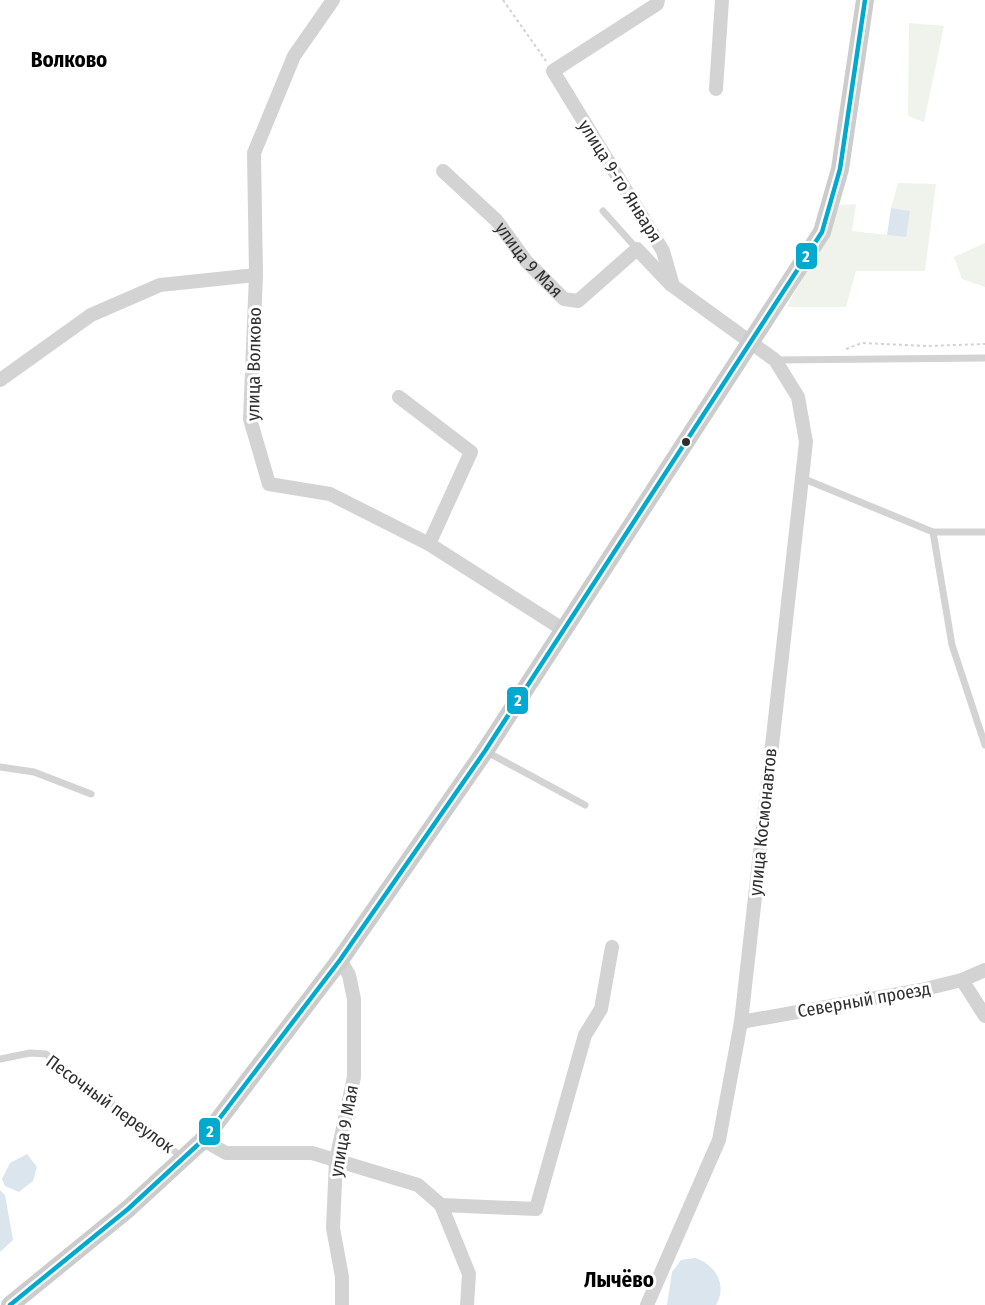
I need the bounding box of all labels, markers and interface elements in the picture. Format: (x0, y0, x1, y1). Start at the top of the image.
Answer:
district label: Волково (31, 47, 107, 73)
street label: улица 9-го Января (573, 116, 667, 246)
street label: улица 9 Мая (490, 218, 567, 302)
line badge: 2 (795, 242, 818, 270)
text: 2 (801, 247, 810, 266)
street label: улица Волково (242, 307, 266, 421)
unlabelled marker (680, 436, 692, 448)
line badge: 2 (506, 686, 529, 715)
text: 2 (513, 691, 522, 710)
street label: улица Космонавтов (744, 747, 782, 897)
street label: Северный проезд (796, 977, 932, 1023)
street label: Песочный переулок (42, 1050, 179, 1158)
street label: улица 9 Мая (325, 1083, 363, 1179)
line badge: 2 (198, 1117, 221, 1146)
text: 2 (205, 1122, 214, 1141)
district label: Лычёво (584, 1267, 654, 1293)

